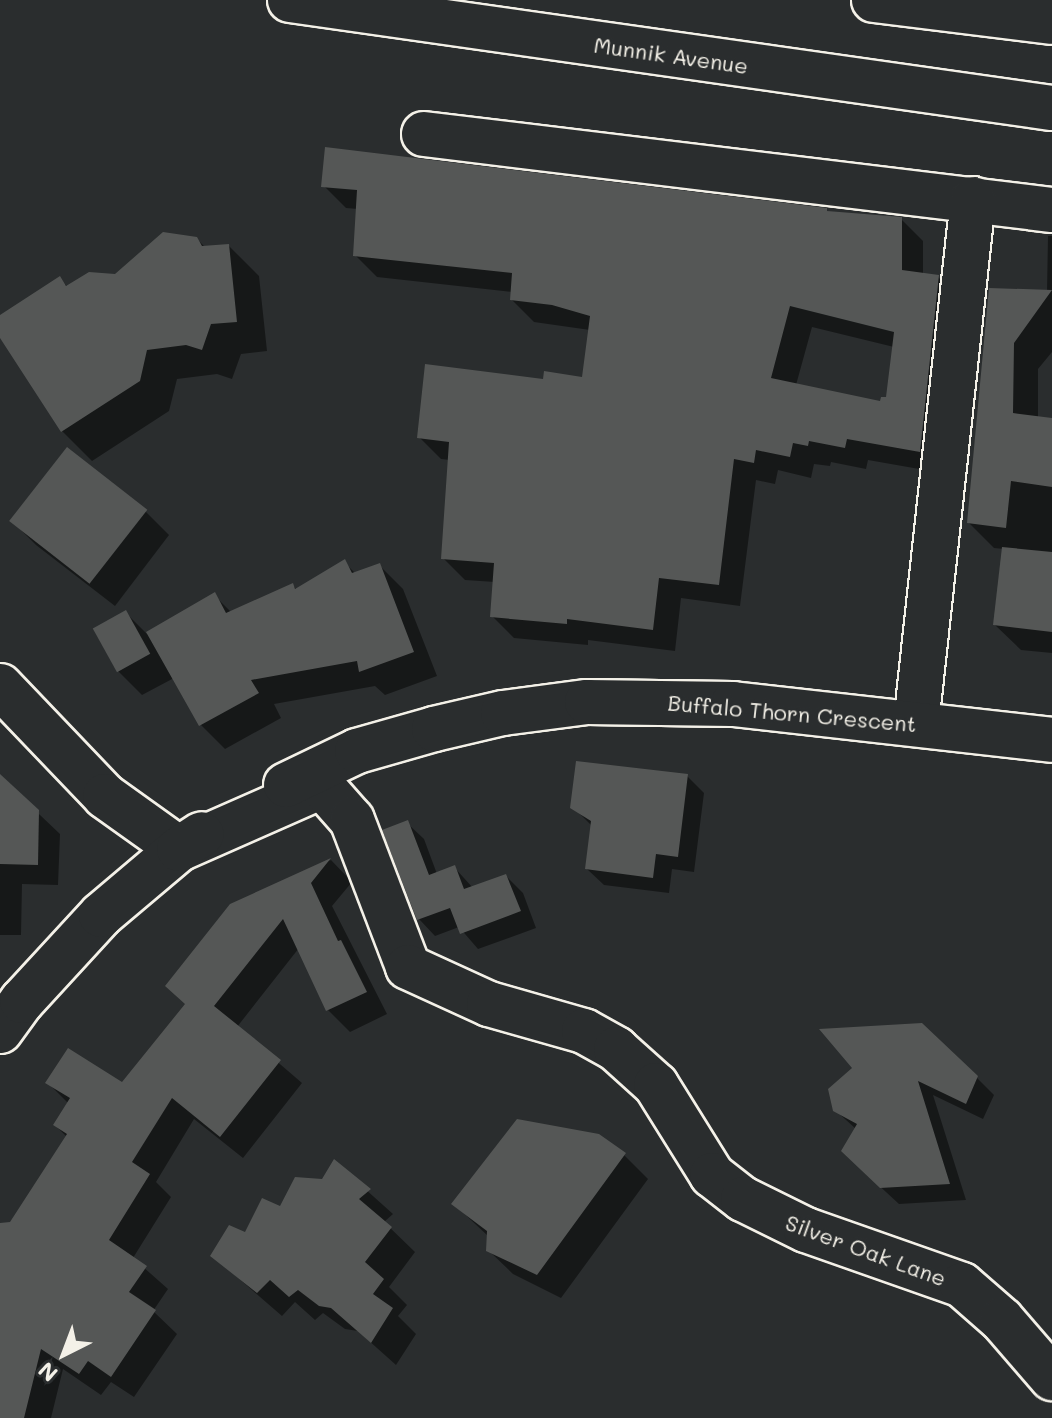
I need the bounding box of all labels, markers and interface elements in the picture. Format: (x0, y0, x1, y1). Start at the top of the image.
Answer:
street label: Munnik Avenue (592, 31, 750, 79)
street label: Buffalo Thorn Crescent (667, 689, 917, 737)
street label: Silver Oak Lane (782, 1209, 950, 1291)
north arrow (24, 1314, 104, 1394)
text: N (32, 1356, 64, 1389)

